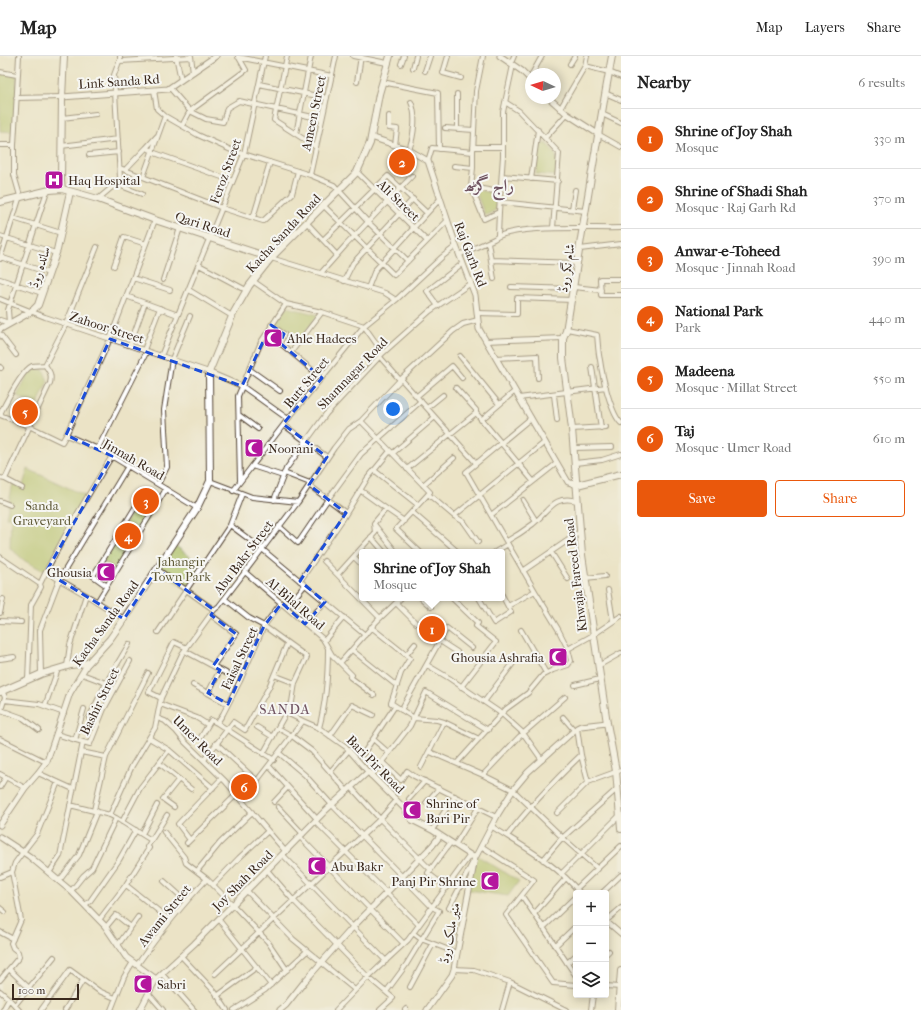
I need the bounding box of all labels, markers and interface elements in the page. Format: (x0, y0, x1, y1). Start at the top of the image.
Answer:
text: Map (20, 17, 56, 39)
text: Map (756, 19, 783, 36)
text: Layers (805, 19, 845, 36)
text: Share (867, 19, 901, 36)
north arrow (525, 68, 561, 104)
street label: Link Sanda Rd (78, 71, 161, 92)
text: Nearby (637, 72, 691, 92)
street label: Ameen Street (298, 74, 329, 153)
text: 6 results (858, 75, 905, 90)
text: Shrine of Joy Shah (675, 122, 792, 140)
text: 1 (648, 131, 652, 146)
text: 330 m (874, 131, 905, 146)
street label: Feroz Street (207, 136, 244, 206)
text: Mosque (675, 140, 719, 155)
pin: 2 (389, 147, 415, 177)
hospital icon: Haq Hospital (43, 169, 65, 191)
place label: Haq Hospital (68, 173, 141, 188)
district label: راج گڑھ (464, 174, 514, 201)
street label: Ali Street (374, 176, 423, 224)
text: Shrine of Shadi Shah (675, 182, 807, 200)
street label: Kacha Sanda Road (243, 190, 324, 276)
text: 2 (647, 191, 653, 206)
text: 370 m (873, 191, 905, 206)
text: Mosque · Raj Garh Rd (675, 200, 796, 215)
street label: Qari Road (173, 209, 233, 241)
street label: Raj Garh Rd (451, 219, 490, 290)
text: Anwar-e-Toheed (675, 242, 780, 260)
street label: شام نگر روڈ (555, 243, 582, 294)
street label: ساندہ روڈ (26, 245, 54, 290)
text: 3 (647, 251, 653, 266)
text: 390 m (872, 251, 905, 266)
text: Mosque · Jinnah Road (675, 260, 796, 275)
text: National Park (675, 302, 763, 320)
street label: Zahoor Street (68, 308, 146, 347)
text: 4 (646, 311, 654, 326)
text: 440 m (869, 311, 905, 326)
text: Park (675, 320, 701, 335)
mosque icon: Ahle Hadees (262, 327, 284, 349)
place label: Ahle Hadees (286, 331, 357, 346)
street label: Shamnagar Road (314, 333, 391, 413)
street label: Butt Street (281, 353, 332, 411)
text: Madeena (675, 362, 734, 380)
text: 5 (647, 371, 653, 386)
text: 550 m (873, 371, 905, 386)
text: Mosque · Millat Street (675, 380, 797, 395)
pin: 5 (12, 397, 38, 427)
your location (383, 399, 403, 419)
text: Taj (675, 422, 695, 440)
text: 6 (646, 431, 654, 446)
text: 610 m (873, 431, 905, 446)
street label: Jinnah Road (99, 435, 168, 484)
mosque icon: Noorani (243, 437, 265, 459)
text: Mosque · Umer Road (675, 440, 791, 455)
place label: Noorani (268, 441, 314, 456)
button: Save (637, 480, 767, 517)
button: Share (775, 480, 905, 517)
pin: 3 (133, 486, 159, 516)
park label: Sanda Graveyard (13, 498, 72, 528)
street label: Khwaja Fareed Road (561, 516, 590, 633)
street label: Abu Bakr Street (210, 517, 276, 598)
pin: 4 (115, 521, 141, 551)
popup (359, 549, 505, 601)
park label: Jahangir Town Park (151, 554, 211, 584)
text: Shrine of Joy Shah (373, 559, 491, 577)
mosque icon: Ghousia (95, 561, 117, 583)
place label: Ghousia (47, 565, 93, 580)
street label: Al-Bilal Road (263, 573, 329, 633)
street label: Kacha Sanda Road (69, 577, 142, 669)
text: Mosque (373, 577, 417, 592)
pin: 1 (419, 614, 445, 644)
street label: Faisal Street (218, 624, 261, 692)
mosque icon: Ghousia Ashrafia (547, 646, 569, 668)
place label: Ghousia Ashrafia (451, 650, 545, 665)
street label: Bashir Street (77, 665, 122, 737)
district label: SANDA (259, 701, 311, 718)
street label: Umer Road (170, 712, 226, 769)
street label: Bari Pir Road (344, 732, 408, 797)
pin: 6 (231, 772, 257, 802)
place label: Shrine of Bari Pir (426, 796, 480, 826)
mosque icon: Shrine of Bari Pir (401, 799, 423, 821)
street label: Joy Shah Road (208, 846, 276, 914)
mosque icon: Abu Bakr (306, 855, 328, 877)
place label: Abu Bakr (330, 859, 384, 874)
mosque icon: Panj Pir Shrine (479, 870, 501, 892)
place label: Panj Pir Shrine (391, 874, 477, 889)
street label: Awami Street (134, 881, 194, 950)
map controls (573, 890, 609, 998)
button: + (573, 890, 609, 926)
street label: منیر ملک روڈ (436, 901, 464, 965)
button: − (573, 926, 609, 962)
button: layers (573, 962, 609, 998)
mosque icon: Sabri (132, 973, 154, 995)
place label: Sabri (157, 977, 186, 992)
scale bar (12, 982, 79, 1001)
text: 100 m (18, 984, 46, 997)

